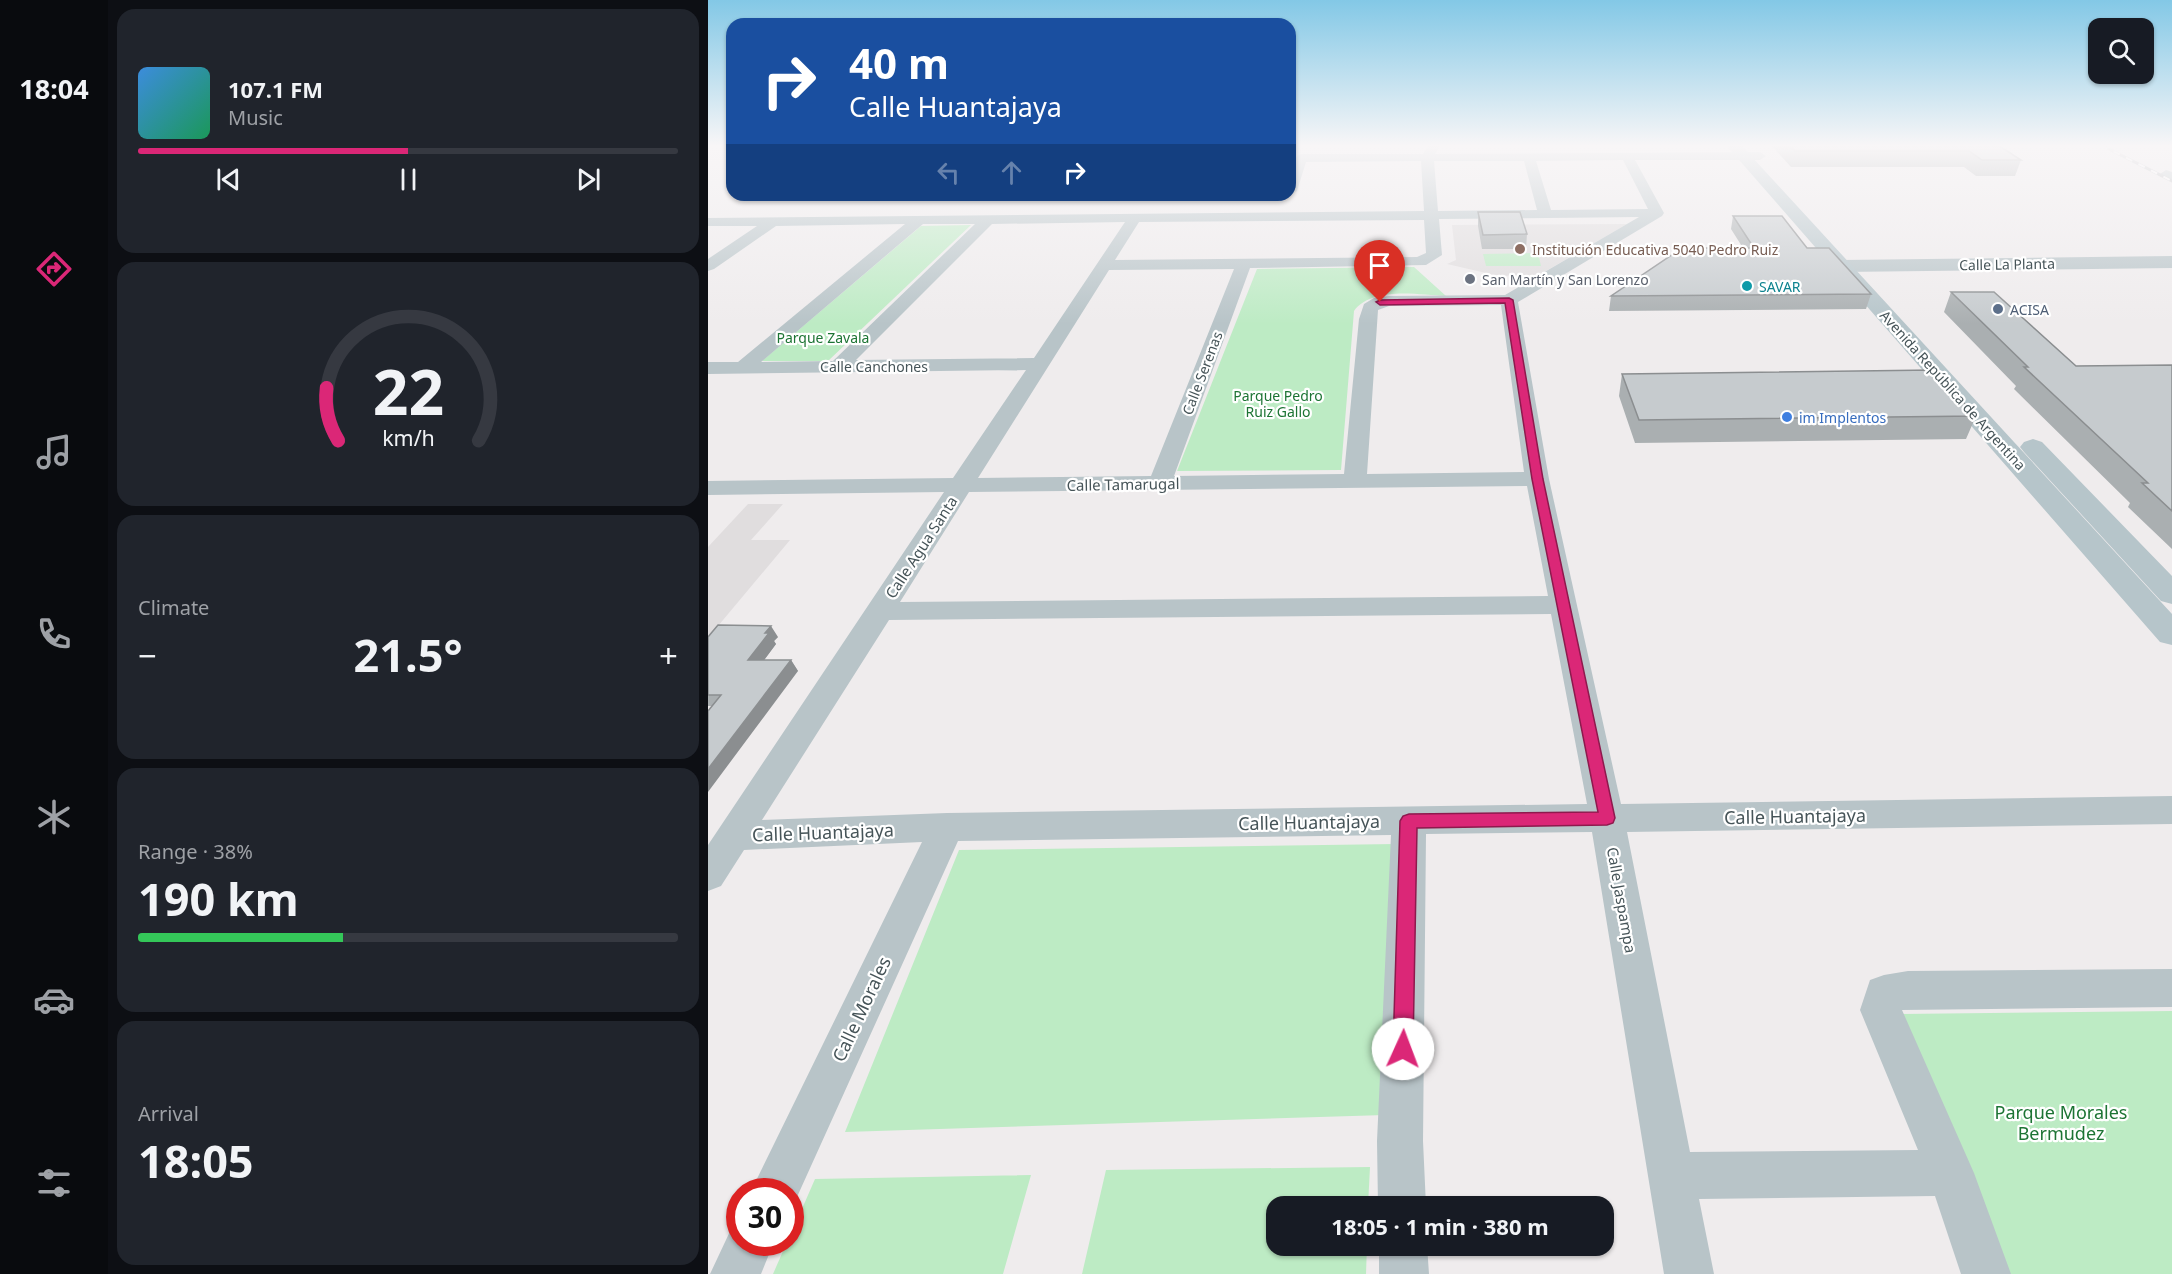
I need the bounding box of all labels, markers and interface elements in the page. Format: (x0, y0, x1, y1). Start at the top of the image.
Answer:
map controls (2088, 18, 2154, 84)
button: search (2088, 18, 2154, 84)
text: 40 m (849, 34, 949, 91)
icon: right (750, 42, 828, 120)
text: 18:04 (19, 70, 89, 107)
text: 107.1 FM (228, 74, 323, 104)
text: Calle Huantajaya (849, 88, 1062, 125)
text: Music (228, 104, 283, 131)
icon: left (932, 156, 965, 189)
icon: ahead (995, 156, 1028, 189)
icon: right (1058, 156, 1091, 189)
icon: previous (212, 163, 245, 196)
icon: pause (392, 163, 425, 196)
icon: next (572, 163, 605, 196)
pin (1354, 240, 1405, 302)
place label: Institución Educativa 5040 Pedro Ruiz (1532, 240, 1779, 259)
marker: Institución Educativa 5040 Pedro Ruiz (1513, 242, 1527, 256)
icon: directions (33, 248, 75, 290)
icon: arrive (1363, 249, 1396, 282)
street label: Calle La Planta (1959, 254, 2055, 274)
place label: San Martín y San Lorenzo (1482, 270, 1649, 289)
marker: San Martín y San Lorenzo (1463, 272, 1477, 286)
place label: SAVAR (1759, 277, 1801, 296)
marker: SAVAR (1740, 279, 1754, 293)
place label: ACISA (2010, 300, 2049, 319)
marker: ACISA (1991, 302, 2005, 316)
street label: Avenida República de Argentina (1876, 306, 2030, 474)
park label: Parque Zavala (777, 328, 869, 347)
street label: Calle Serenas (1177, 328, 1227, 417)
text: 22 (372, 348, 444, 433)
street label: Calle Canchones (820, 357, 928, 376)
park label: Parque Pedro Ruiz Gallo (1233, 386, 1323, 421)
place label: im Implentos (1799, 408, 1886, 427)
marker: im Implentos (1780, 410, 1794, 424)
text: km/h (382, 423, 434, 452)
icon: music (33, 431, 75, 473)
street label: Calle Tamarugal (1066, 473, 1180, 495)
street label: Calle Agua Santa (880, 492, 962, 602)
text: Climate (138, 594, 209, 621)
icon: phone (33, 613, 75, 655)
text: 21.5° (354, 624, 462, 685)
text: − (138, 633, 157, 678)
text: + (659, 633, 678, 678)
icon: climate (33, 796, 75, 838)
street label: Calle Huantajaya (1724, 803, 1866, 829)
street label: Calle Huantajaya (1238, 809, 1380, 835)
street label: Calle Huantajaya (752, 818, 894, 846)
text: Range · 38% (138, 838, 253, 865)
street label: Calle Jaspampa (1603, 846, 1641, 954)
text: 190 km (138, 868, 299, 929)
street label: Calle Morales (826, 953, 896, 1065)
icon: car (33, 979, 75, 1021)
position arrow (1371, 1017, 1435, 1081)
text: Arrival (138, 1100, 199, 1127)
park label: Parque Morales Bermudez (1995, 1100, 2127, 1145)
text: 18:05 (138, 1130, 254, 1191)
icon: filters (33, 1162, 75, 1204)
speed limit sign: 30 (726, 1178, 804, 1256)
text: 18:05 · 1 min · 380 m (1331, 1211, 1549, 1241)

